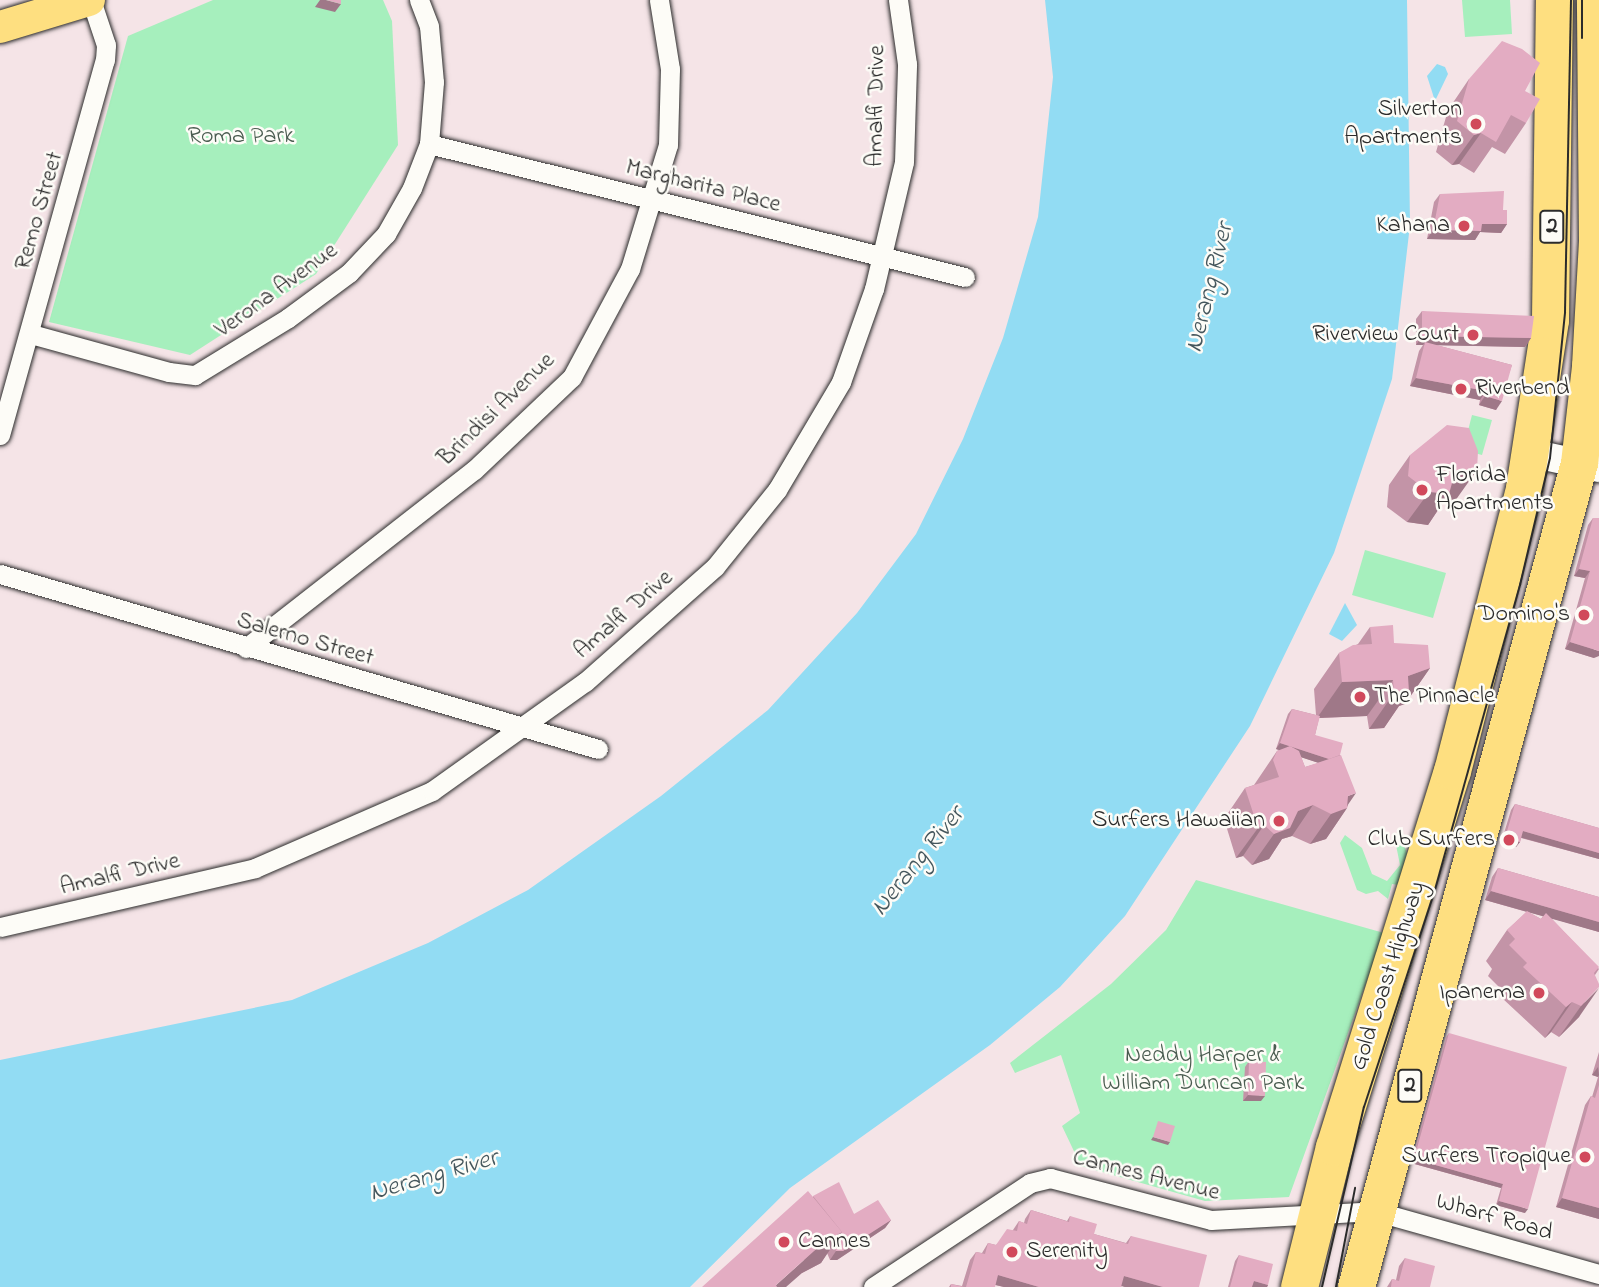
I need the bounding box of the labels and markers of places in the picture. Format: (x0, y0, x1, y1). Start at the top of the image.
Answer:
place label: Silverton Apartments (1344, 96, 1462, 152)
marker: Silverton Apartments (1468, 116, 1484, 132)
place label: Kahana (1376, 212, 1450, 240)
marker: Kahana (1456, 218, 1472, 234)
place label: Riverview Court (1312, 321, 1459, 349)
marker: Riverview Court (1465, 327, 1481, 343)
place label: Riverbend (1475, 375, 1570, 403)
marker: Riverbend (1453, 381, 1469, 397)
place label: Florida Apartments (1436, 462, 1554, 518)
marker: Florida Apartments (1414, 482, 1430, 498)
place label: Domino's (1478, 601, 1570, 629)
marker: Domino's (1576, 607, 1592, 623)
place label: The Pinnacle (1374, 683, 1495, 711)
marker: The Pinnacle (1352, 689, 1368, 705)
place label: Surfers Hawaiian (1092, 807, 1265, 835)
marker: Surfers Hawaiian (1271, 813, 1287, 829)
place label: Club Surfers (1367, 826, 1495, 854)
marker: Club Surfers (1501, 832, 1517, 848)
place label: Ipanema (1439, 979, 1525, 1007)
marker: Ipanema (1531, 985, 1547, 1001)
place label: Surfers Tropique (1402, 1143, 1571, 1171)
marker: Surfers Tropique (1577, 1149, 1593, 1165)
place label: Cannes (798, 1228, 871, 1256)
marker: Cannes (776, 1234, 792, 1250)
place label: Serenity (1026, 1238, 1108, 1266)
marker: Serenity (1004, 1244, 1020, 1260)

